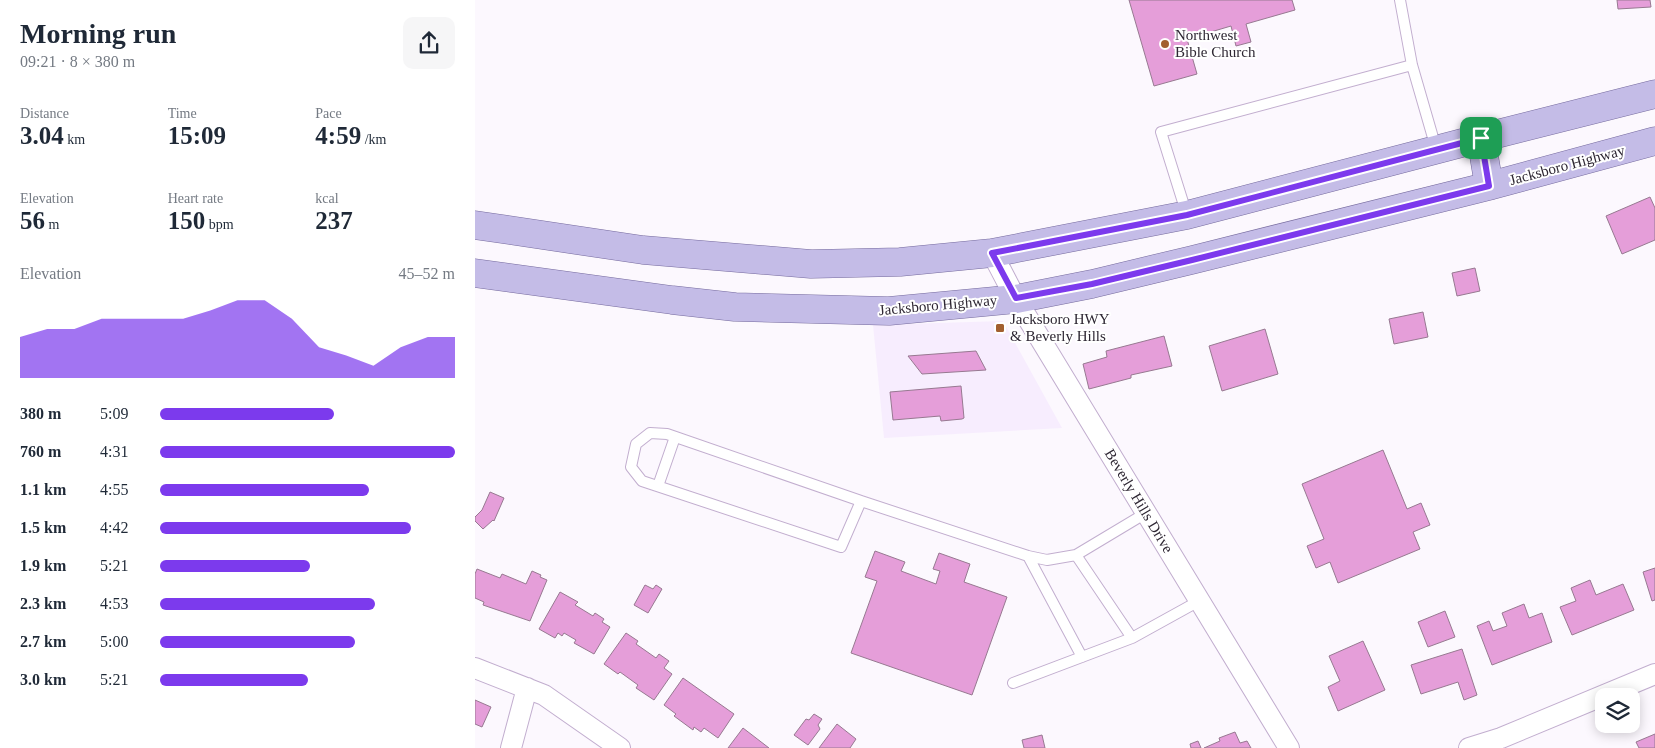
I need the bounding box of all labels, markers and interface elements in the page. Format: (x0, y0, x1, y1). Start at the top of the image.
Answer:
button: share (403, 17, 455, 69)
text: Morning run (20, 18, 176, 49)
place label: Northwest Bible Church (1175, 27, 1256, 60)
marker: Northwest Bible Church (1159, 38, 1171, 50)
text: 09:21 · 8 × 380 m (20, 53, 135, 70)
text: Distance (20, 106, 69, 121)
text: Time (168, 106, 197, 121)
text: Pace (315, 106, 342, 121)
pin (1460, 117, 1502, 159)
text: 3.04 (20, 122, 64, 149)
text: 15:09 (168, 122, 226, 149)
text: 4:59 (315, 122, 361, 149)
icon: arrive (1467, 124, 1495, 152)
text: km (64, 132, 85, 147)
text: /km (361, 132, 386, 147)
street label: Jacksboro Highway (1508, 142, 1627, 188)
text: Elevation (20, 191, 74, 206)
text: Heart rate (168, 191, 223, 206)
text: kcal (315, 191, 339, 206)
text: 56 (20, 207, 45, 234)
text: 150 (168, 207, 205, 234)
text: 237 (315, 207, 353, 234)
text: m (45, 217, 59, 232)
text: bpm (205, 217, 234, 232)
text: Elevation (20, 265, 81, 282)
text: 45–52 m (399, 265, 455, 282)
street label: Jacksboro Highway (878, 292, 998, 318)
place label: Jacksboro HWY & Beverly Hills (1010, 311, 1110, 344)
marker: Jacksboro HWY & Beverly Hills (994, 322, 1006, 334)
text: 380 m (20, 405, 61, 422)
text: 5:09 (100, 405, 128, 422)
text: 760 m (20, 443, 61, 460)
text: 4:31 (100, 443, 128, 460)
street label: Beverly Hills Drive (1102, 446, 1176, 556)
text: 1.1 km (20, 481, 66, 498)
text: 4:55 (100, 481, 128, 498)
text: 1.5 km (20, 519, 66, 536)
text: 4:42 (100, 519, 128, 536)
text: 1.9 km (20, 557, 66, 574)
text: 5:21 (100, 557, 128, 574)
text: 2.3 km (20, 595, 66, 612)
text: 4:53 (100, 595, 128, 612)
text: 2.7 km (20, 633, 66, 650)
text: 5:00 (100, 633, 128, 650)
text: 3.0 km (20, 671, 66, 688)
text: 5:21 (100, 671, 128, 688)
map controls (1595, 688, 1640, 733)
button: layers (1595, 688, 1640, 733)

